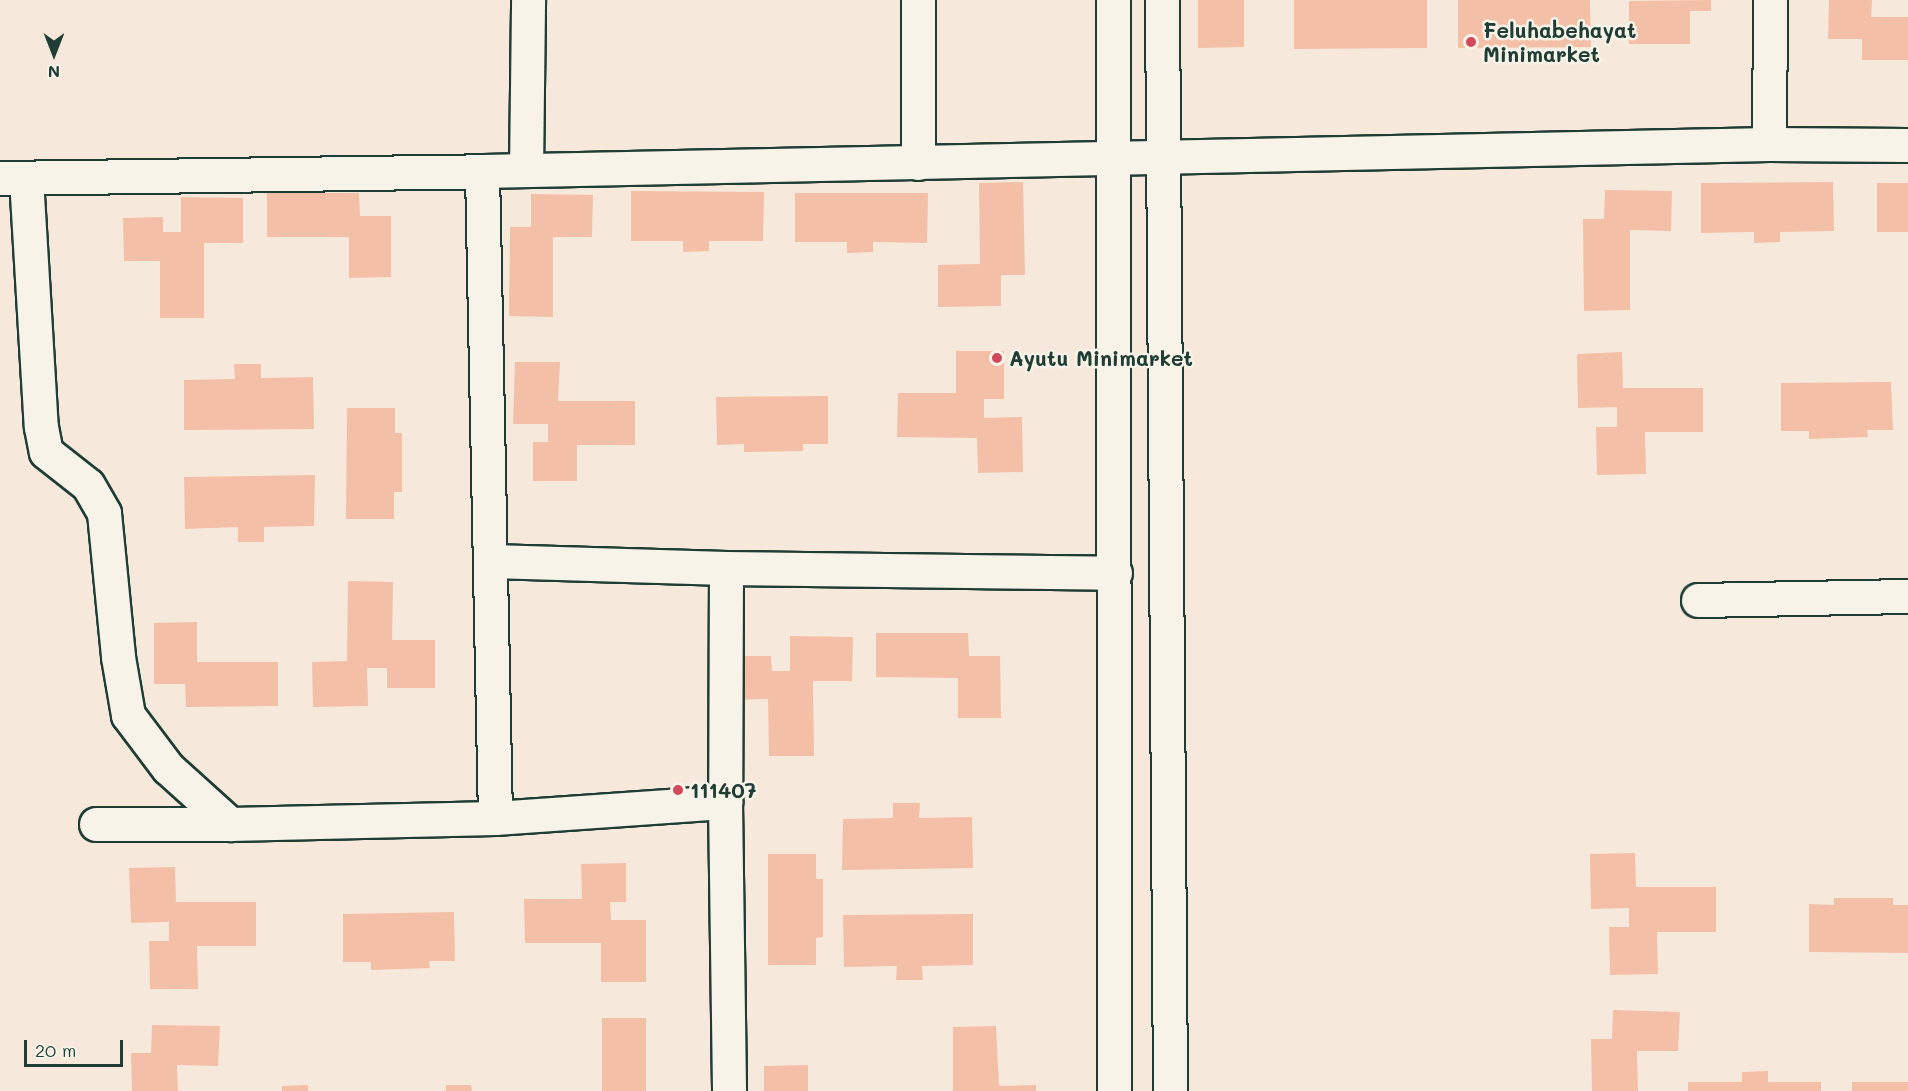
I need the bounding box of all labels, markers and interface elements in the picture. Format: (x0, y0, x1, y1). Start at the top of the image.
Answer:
place label: Feluhabehayat Minimarket (1483, 17, 1636, 67)
north arrow (24, 24, 84, 84)
marker: Feluhabehayat Minimarket (1464, 35, 1478, 49)
text: N (48, 62, 60, 83)
place label: Ayutu Minimarket (1009, 345, 1193, 371)
marker: Ayutu Minimarket (990, 351, 1004, 365)
place label: 111407 (690, 777, 756, 803)
marker: 111407 (671, 783, 685, 797)
scale bar (27, 1028, 126, 1066)
text: 20 m (35, 1038, 76, 1062)

